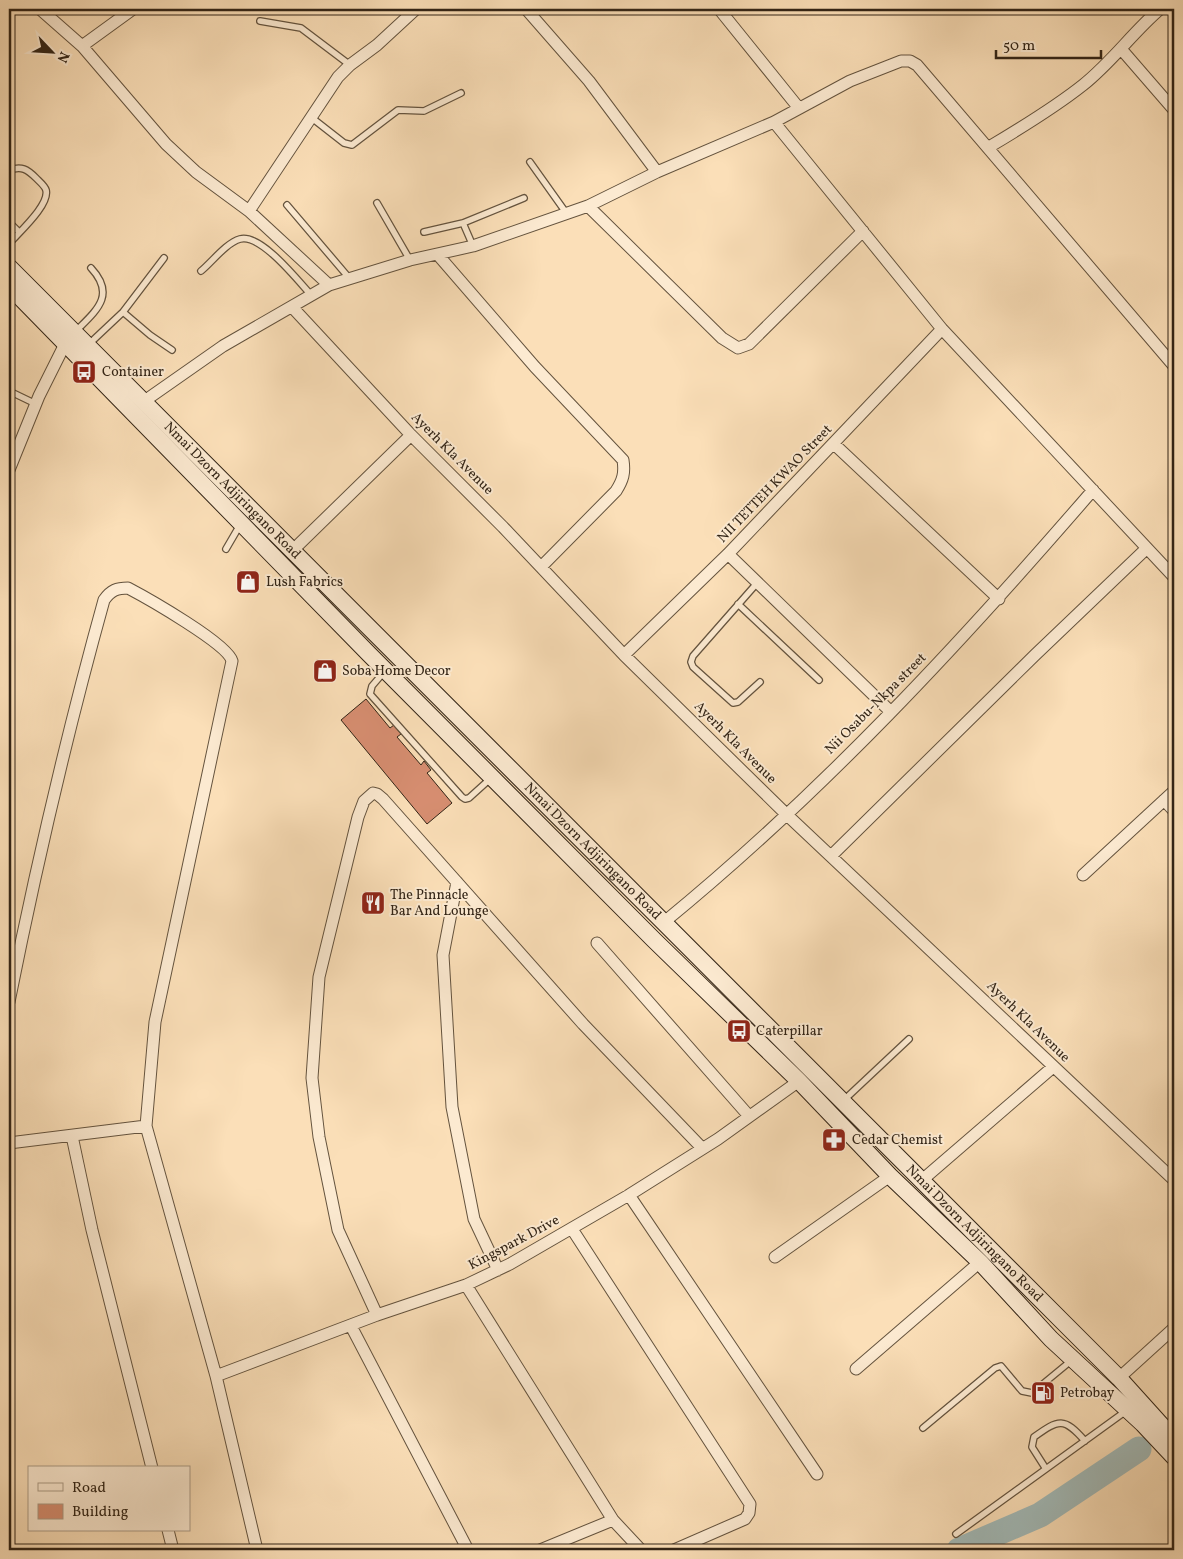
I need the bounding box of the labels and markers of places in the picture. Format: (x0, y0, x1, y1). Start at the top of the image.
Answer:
bus stop icon: Container (71, 359, 97, 385)
place label: Container (102, 363, 164, 382)
shop icon: Lush Fabrics (235, 569, 261, 595)
place label: Lush Fabrics (266, 573, 343, 592)
shop icon: Soba Home Decor (312, 658, 338, 684)
place label: Soba Home Decor (342, 662, 451, 681)
place label: The Pinnacle Bar And Lounge (390, 886, 489, 921)
restaurant icon: The Pinnacle Bar And Lounge (360, 890, 386, 916)
bus stop icon: Caterpillar (726, 1018, 752, 1044)
place label: Caterpillar (756, 1022, 823, 1041)
pharmacy icon: Cedar Chemist (821, 1127, 847, 1153)
place label: Cedar Chemist (852, 1131, 943, 1150)
fuel station icon: Petrobay (1030, 1380, 1056, 1406)
place label: Petrobay (1060, 1384, 1115, 1403)

